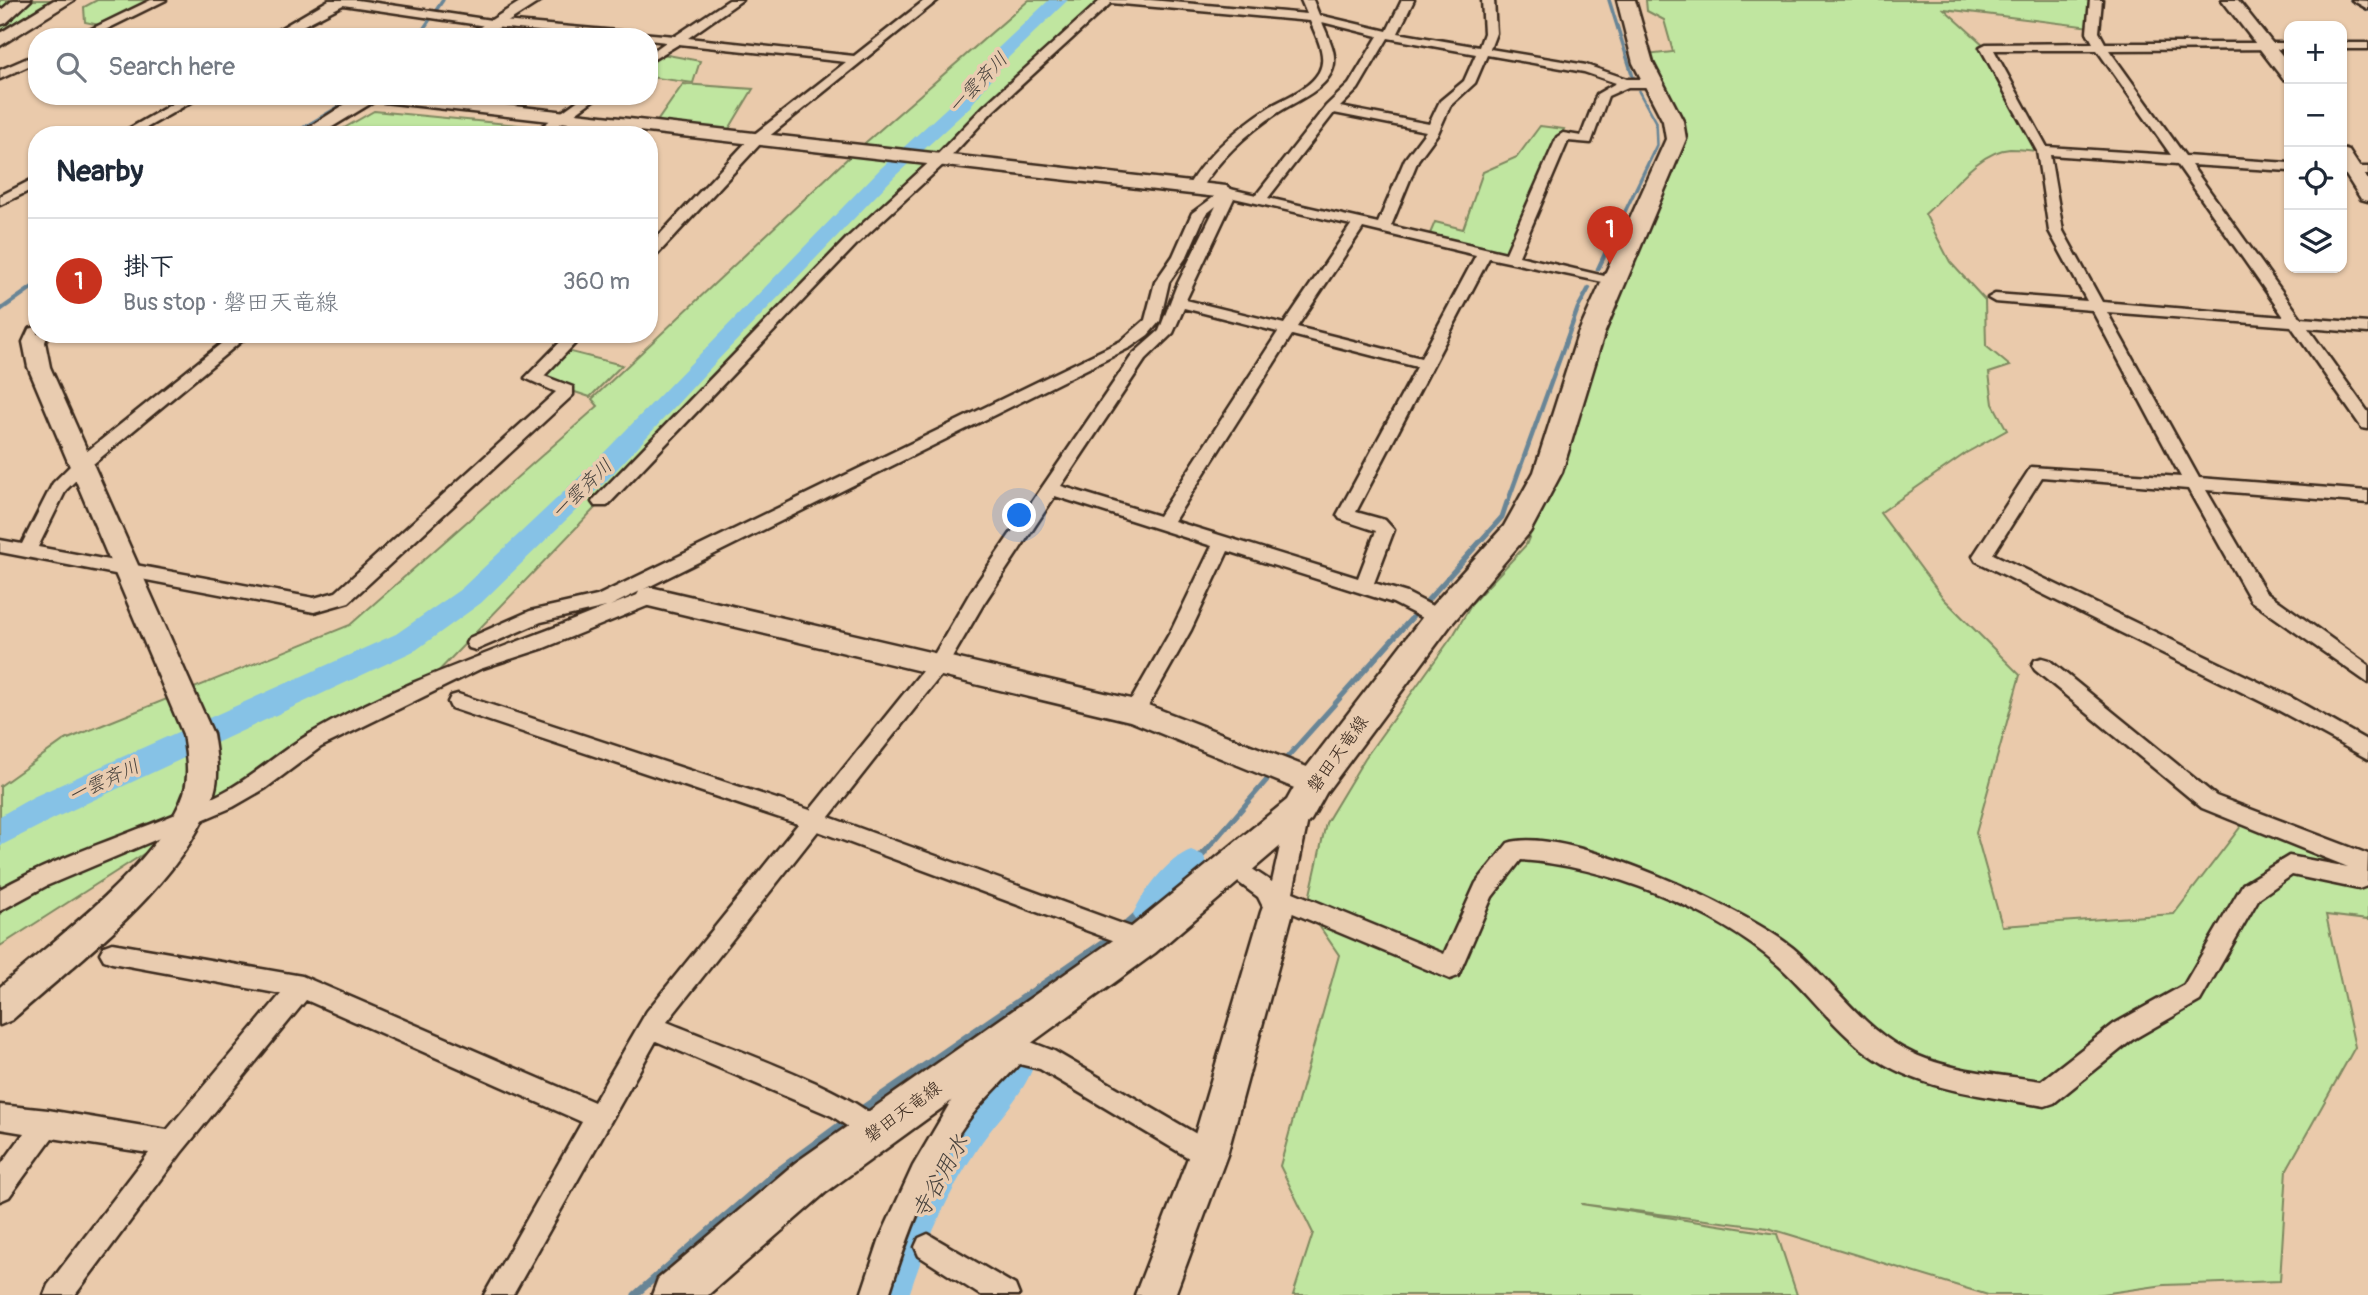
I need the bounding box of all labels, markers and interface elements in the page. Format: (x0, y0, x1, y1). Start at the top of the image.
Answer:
map controls (2284, 21, 2347, 273)
button: + (2284, 21, 2347, 84)
search box (28, 28, 658, 105)
water label: 一雲斉川 (943, 47, 1013, 119)
icon: search (52, 48, 90, 86)
text: Search here (108, 51, 235, 83)
button: − (2284, 84, 2347, 147)
button: locate (2284, 147, 2347, 210)
text: Nearby (56, 153, 143, 190)
pin: 1 (1587, 206, 1633, 264)
button: layers (2284, 210, 2347, 273)
text: 掛下 (123, 251, 175, 283)
text: 1 (75, 267, 84, 296)
text: 360 m (563, 267, 630, 296)
text: Bus stop · 磐田天竜線 (123, 288, 338, 317)
water label: 一雲斉川 (546, 454, 618, 524)
your location (1002, 498, 1036, 532)
street label: 磐田天竜線 (1302, 711, 1374, 797)
water label: 一雲斉川 (64, 754, 144, 808)
street label: 磐田天竜線 (860, 1076, 946, 1148)
water label: 寺谷用水 (905, 1130, 975, 1224)

